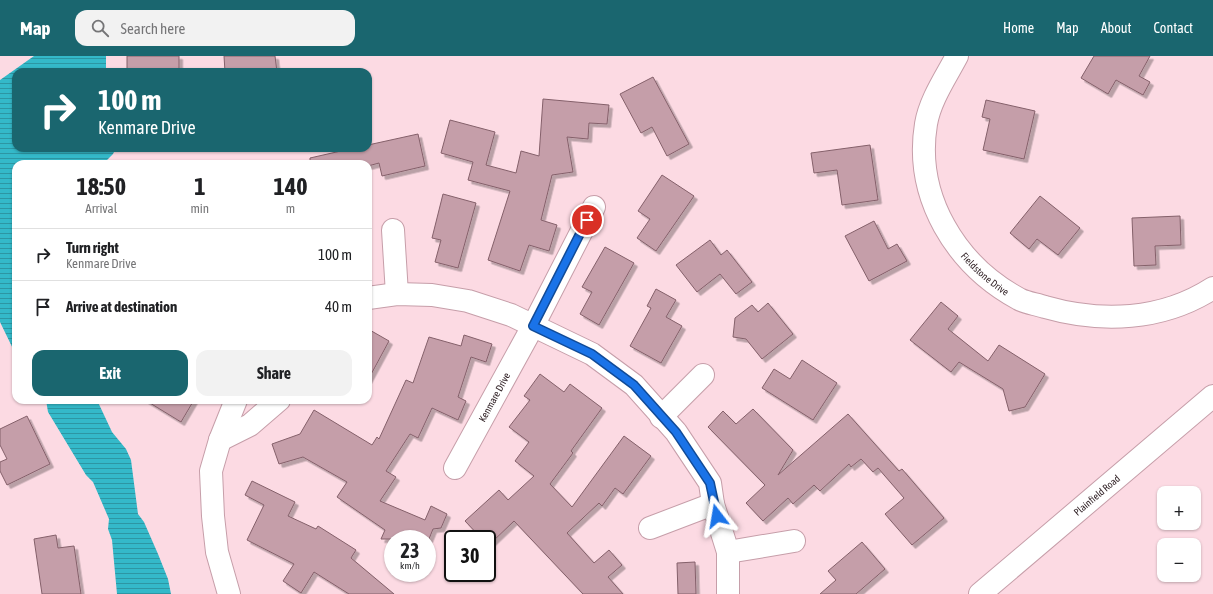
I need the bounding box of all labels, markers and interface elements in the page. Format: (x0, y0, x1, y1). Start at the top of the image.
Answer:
search box (75, 10, 355, 46)
text: Map (20, 17, 51, 39)
icon: search (89, 17, 111, 39)
text: Search here (121, 20, 185, 37)
text: Home (1003, 20, 1034, 36)
text: Map (1056, 20, 1079, 36)
text: About (1101, 20, 1132, 36)
text: Contact (1154, 20, 1193, 36)
icon: right (32, 84, 84, 136)
text: 100 m (98, 84, 161, 116)
text: Kenmare Drive (98, 117, 196, 138)
text: 18:50 (77, 173, 126, 200)
text: 1 (194, 173, 205, 200)
text: 140 (274, 173, 307, 200)
text: Arrival (85, 201, 117, 216)
text: min (190, 201, 209, 216)
text: m (286, 201, 295, 216)
pin (570, 203, 604, 237)
icon: arrive (576, 209, 598, 231)
text: Turn right (66, 239, 119, 256)
icon: right (32, 244, 54, 266)
text: 100 m (318, 246, 352, 263)
street label: Fieldstone Drive (959, 250, 1011, 297)
text: Kenmare Drive (66, 256, 136, 271)
icon: arrive (32, 296, 54, 318)
text: Arrive at destination (66, 298, 177, 315)
text: 40 m (325, 298, 352, 315)
button: Exit (32, 350, 188, 396)
button: Share (196, 350, 352, 396)
street label: Kenmare Drive (476, 370, 512, 423)
street label: Plainfield Road (1071, 472, 1122, 518)
map controls (1157, 486, 1201, 582)
button: + (1157, 486, 1201, 530)
position arrow (696, 495, 738, 537)
speed limit sign: 30 (444, 530, 496, 582)
button: − (1157, 538, 1201, 582)
text: 23 (401, 539, 419, 562)
text: km/h (400, 560, 420, 571)

